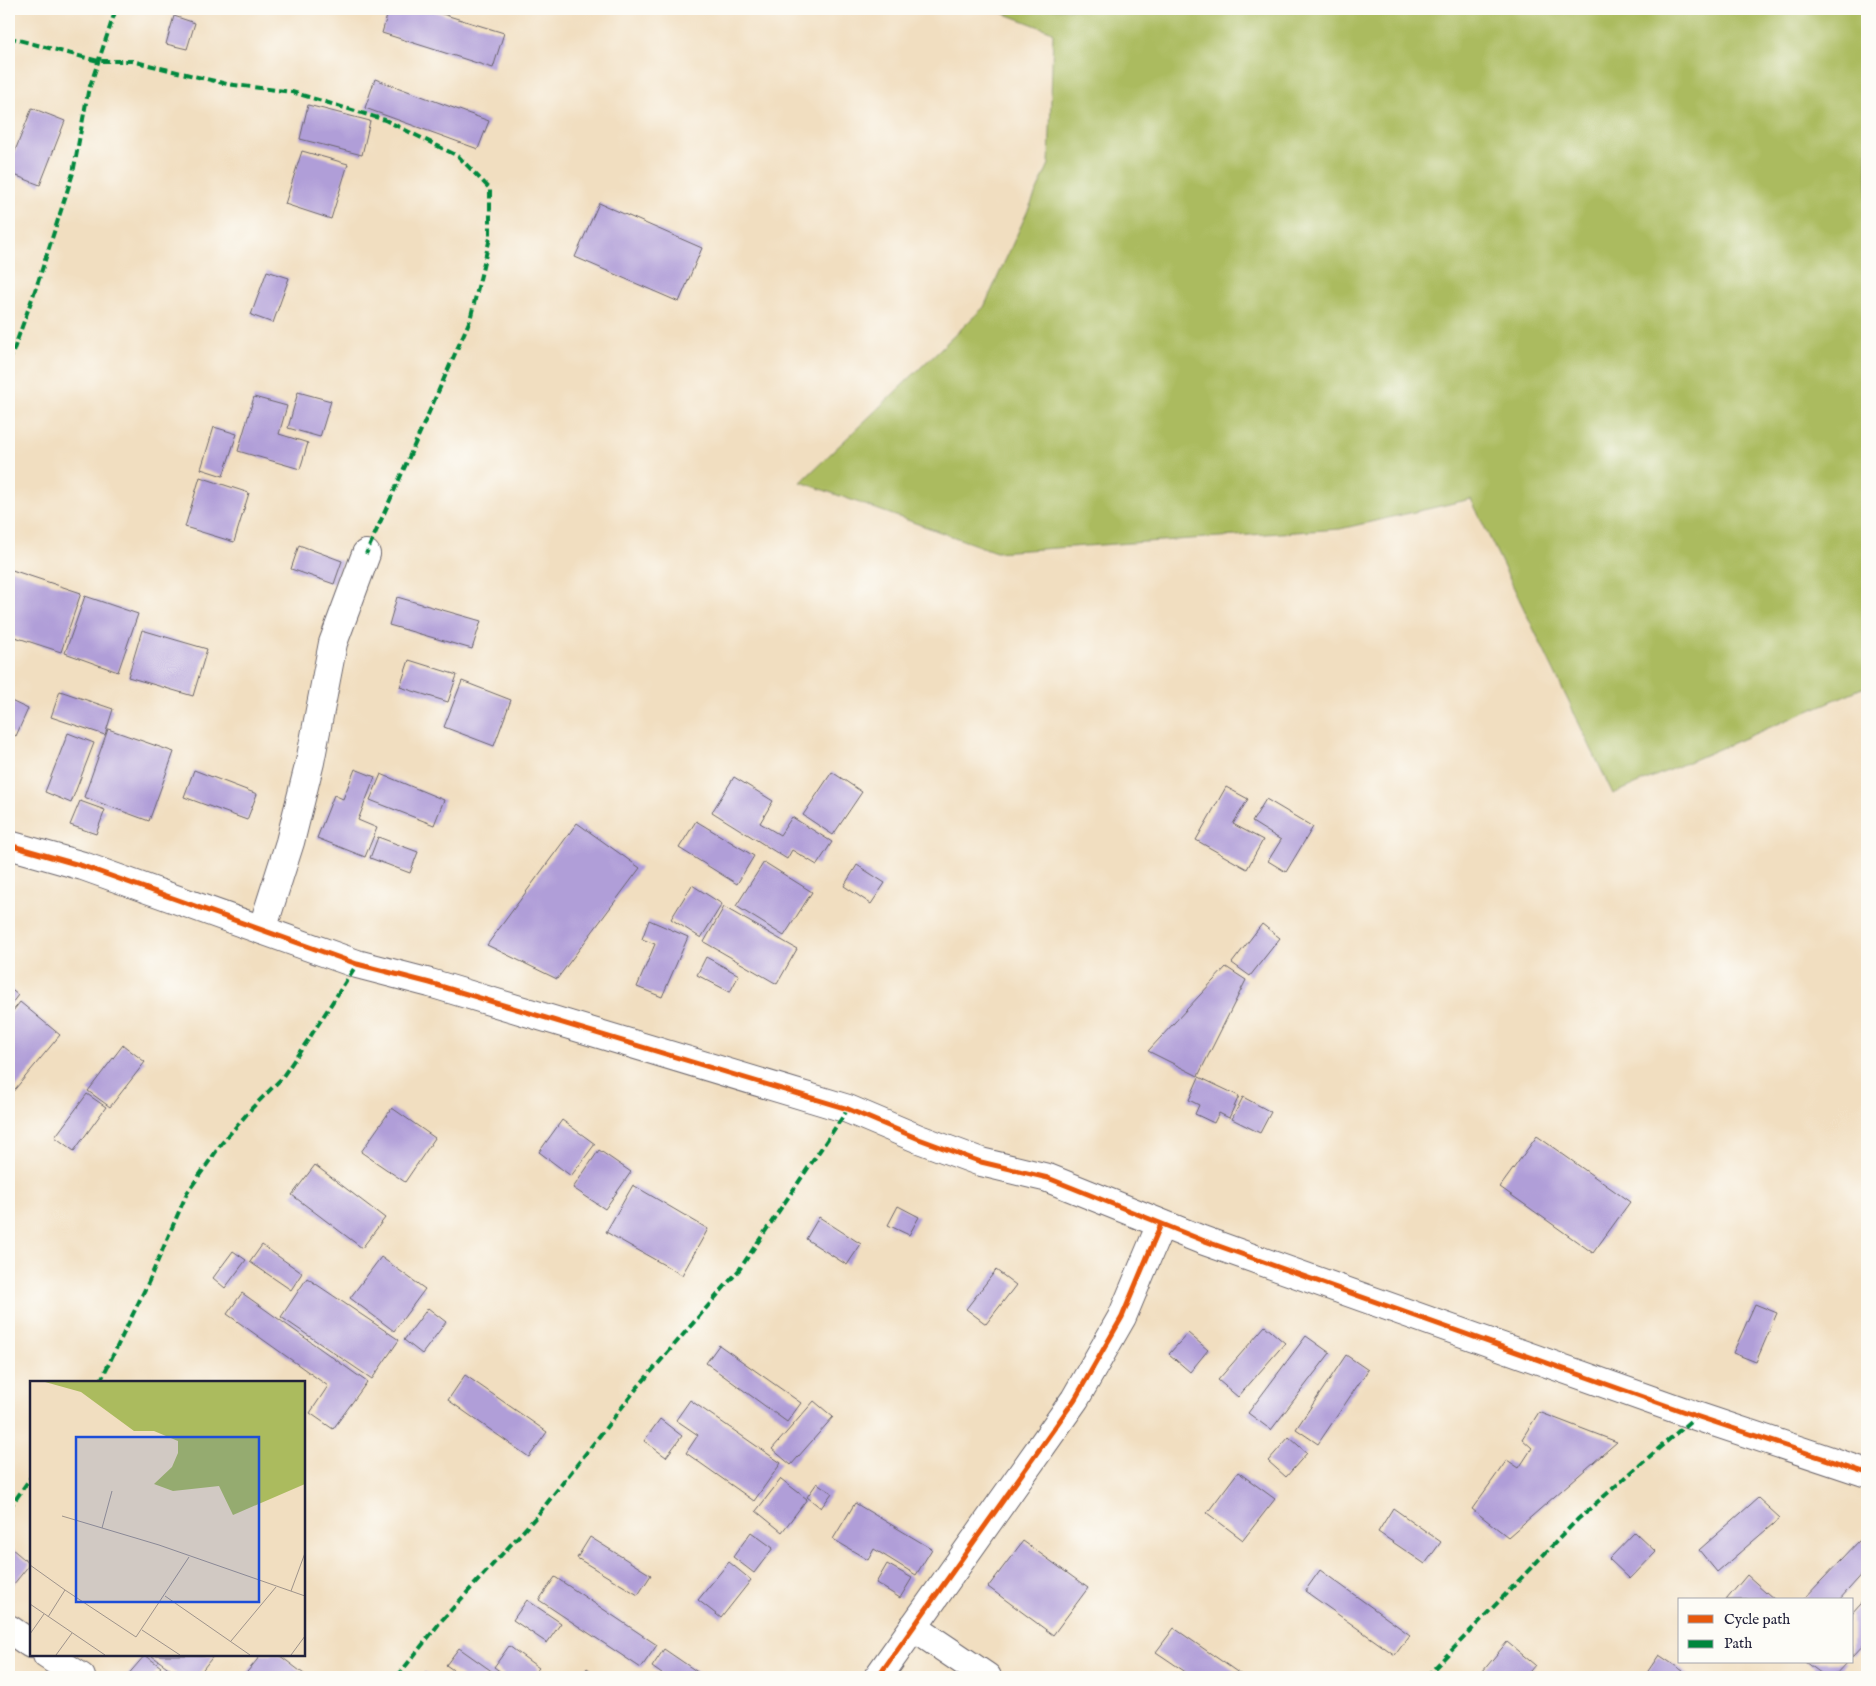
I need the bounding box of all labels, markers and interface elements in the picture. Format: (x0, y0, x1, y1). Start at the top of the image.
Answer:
inset map (30, 1381, 305, 1656)
legend (1678, 1598, 1854, 1664)
text: Cycle path (1724, 1610, 1790, 1629)
text: Path (1724, 1634, 1752, 1653)

